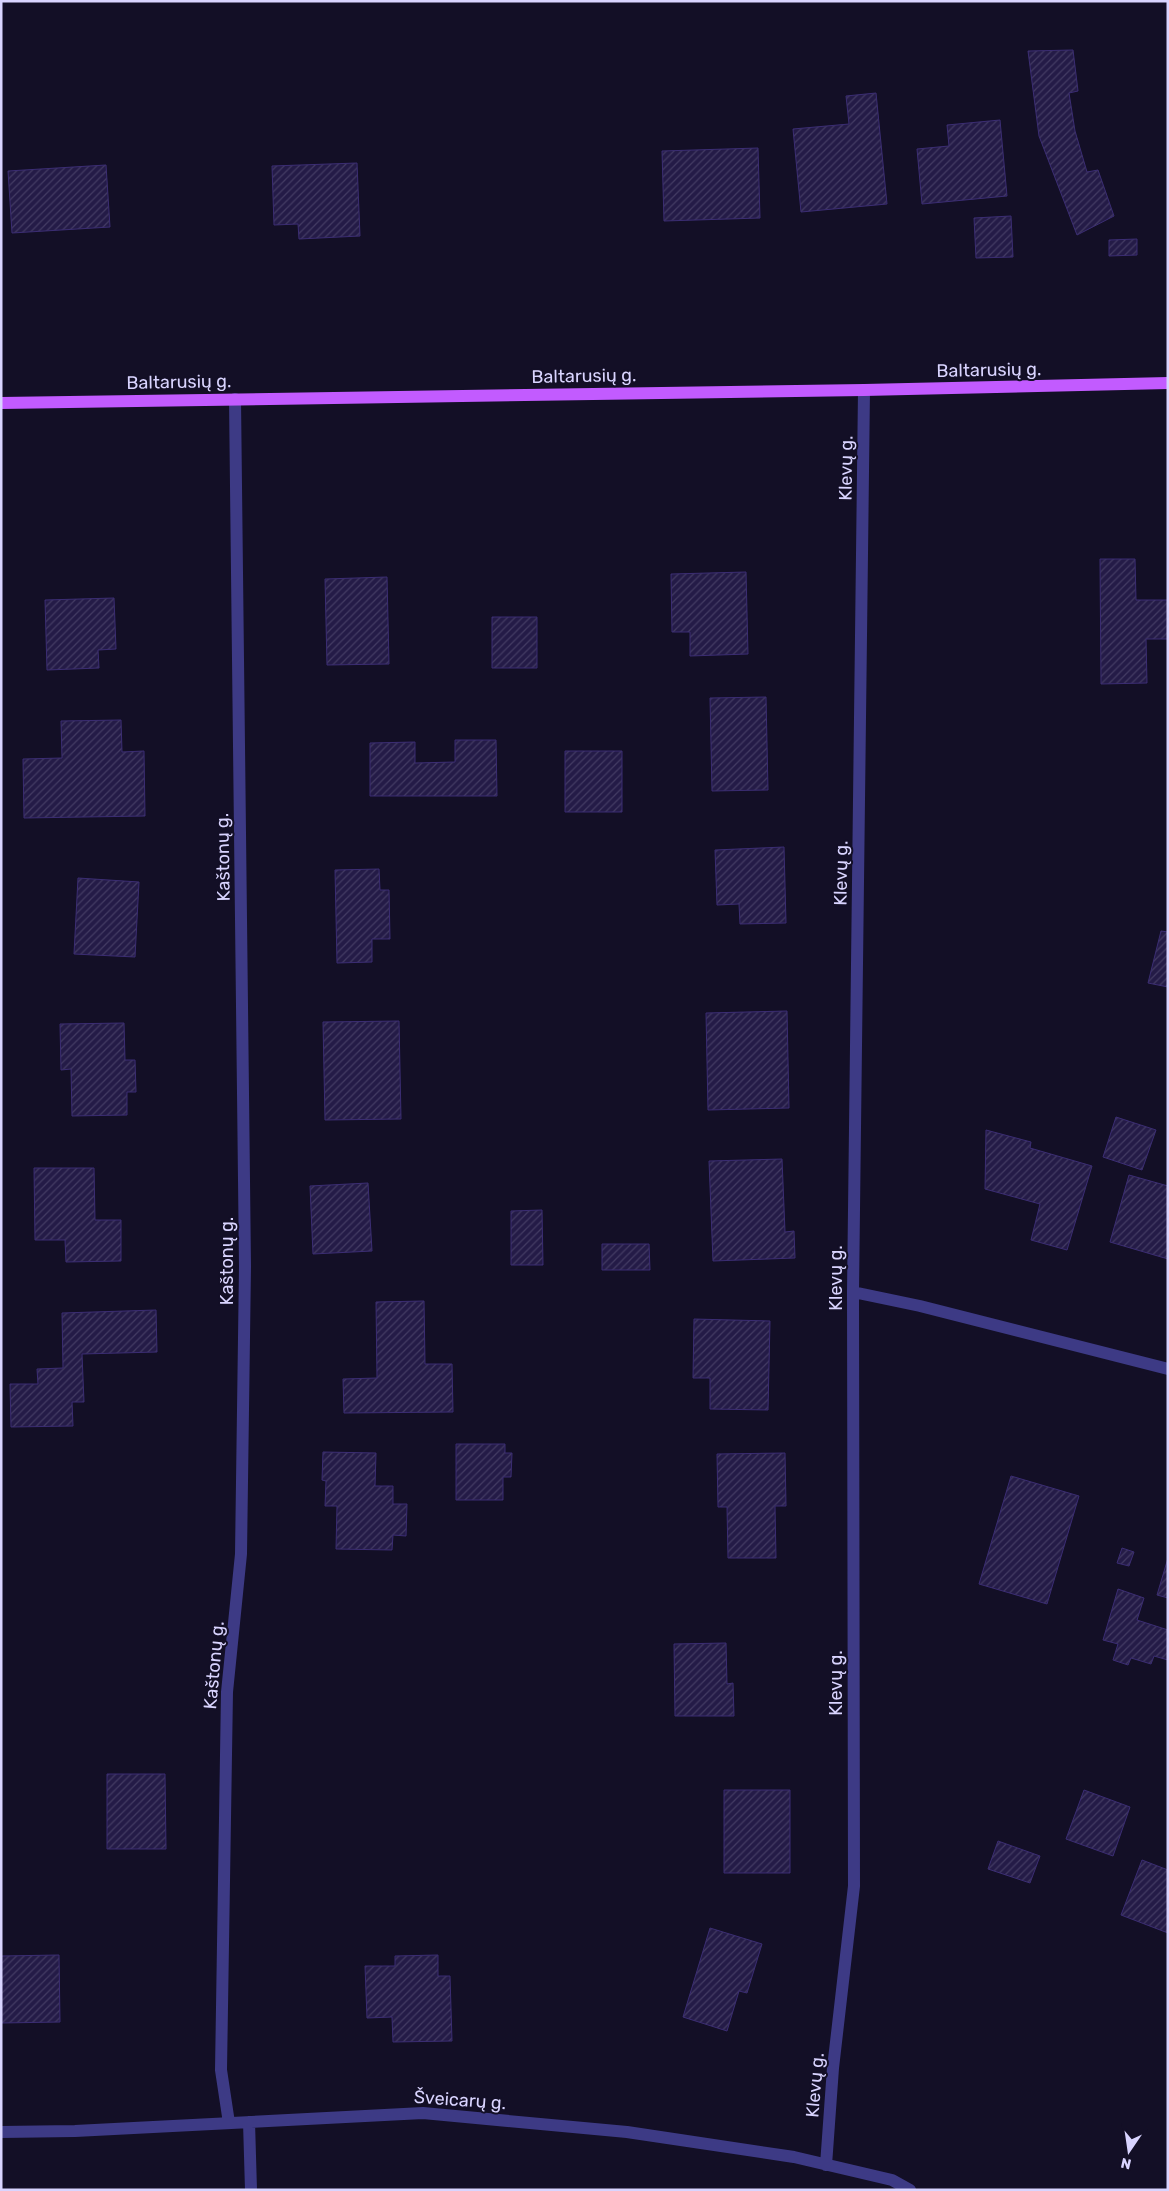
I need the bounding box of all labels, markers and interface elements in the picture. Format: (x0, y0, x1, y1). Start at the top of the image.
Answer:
street label: Baltarusių g. (936, 358, 1042, 382)
street label: Baltarusių g. (531, 364, 637, 388)
street label: Baltarusių g. (126, 370, 232, 394)
street label: Klevų g. (834, 435, 858, 501)
street label: Kaštonų g. (211, 813, 235, 901)
street label: Klevų g. (829, 840, 853, 906)
street label: Kaštonų g. (216, 1217, 238, 1305)
street label: Klevų g. (825, 1245, 847, 1311)
street label: Kaštonų g. (199, 1620, 229, 1710)
street label: Klevų g. (825, 1650, 847, 1716)
street label: Klevų g. (801, 2051, 829, 2119)
street label: Šveicarų g. (413, 2086, 507, 2114)
north arrow (1104, 2126, 1154, 2176)
text: N (1119, 2154, 1133, 2173)

